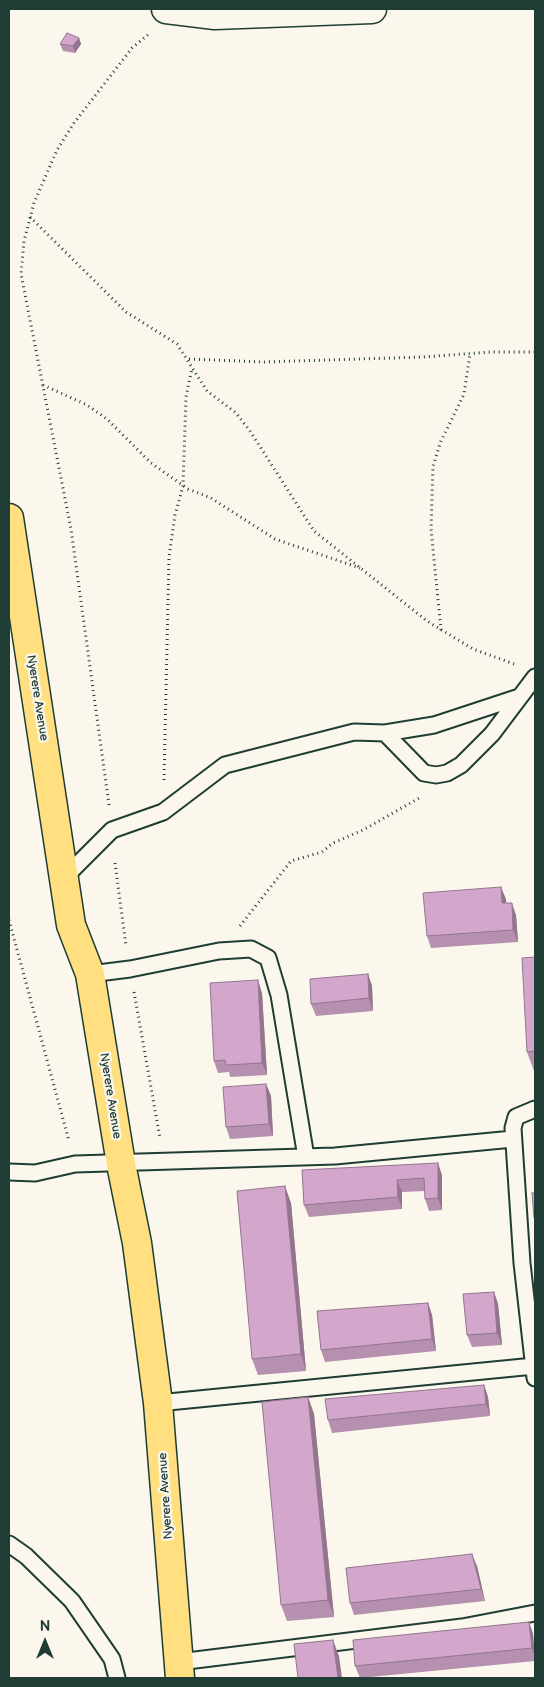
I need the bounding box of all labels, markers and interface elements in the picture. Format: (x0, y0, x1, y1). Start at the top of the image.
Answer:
street label: Nyerere Avenue (23, 654, 51, 742)
street label: Nyerere Avenue (96, 1052, 124, 1140)
street label: Nyerere Avenue (156, 1452, 176, 1540)
north arrow (20, 1617, 70, 1667)
text: N (40, 1618, 50, 1635)

